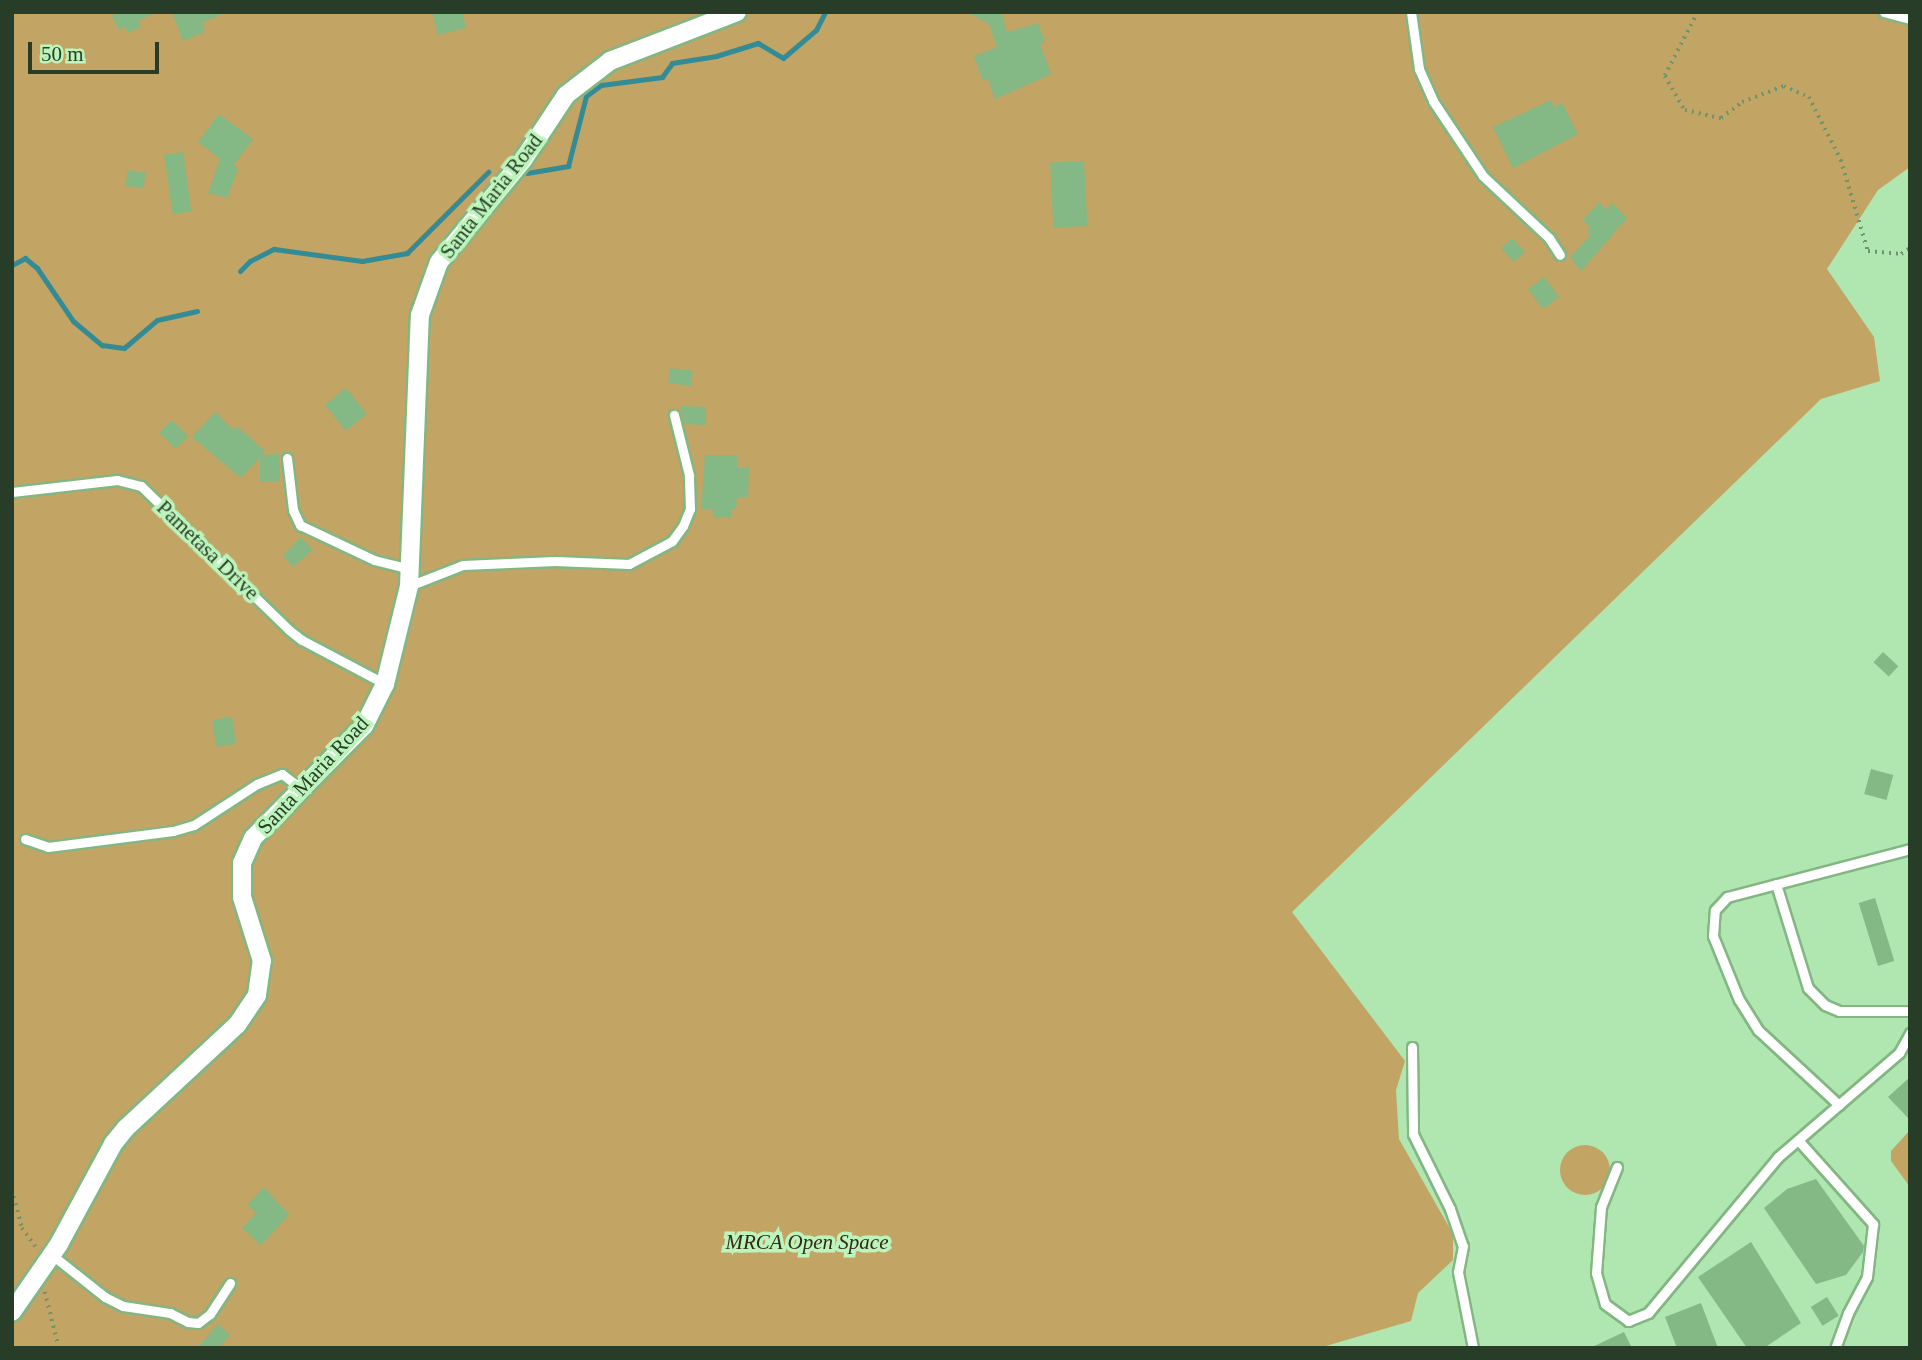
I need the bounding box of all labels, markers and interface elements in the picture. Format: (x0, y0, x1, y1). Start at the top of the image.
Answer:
scale bar (32, 28, 163, 72)
text: 50 m (41, 42, 84, 66)
street label: Santa Maria Road (434, 129, 548, 263)
street label: Pametasa Drive (152, 495, 264, 605)
street label: Santa Maria Road (252, 711, 374, 839)
park label: MRCA Open Space (725, 1229, 889, 1255)

